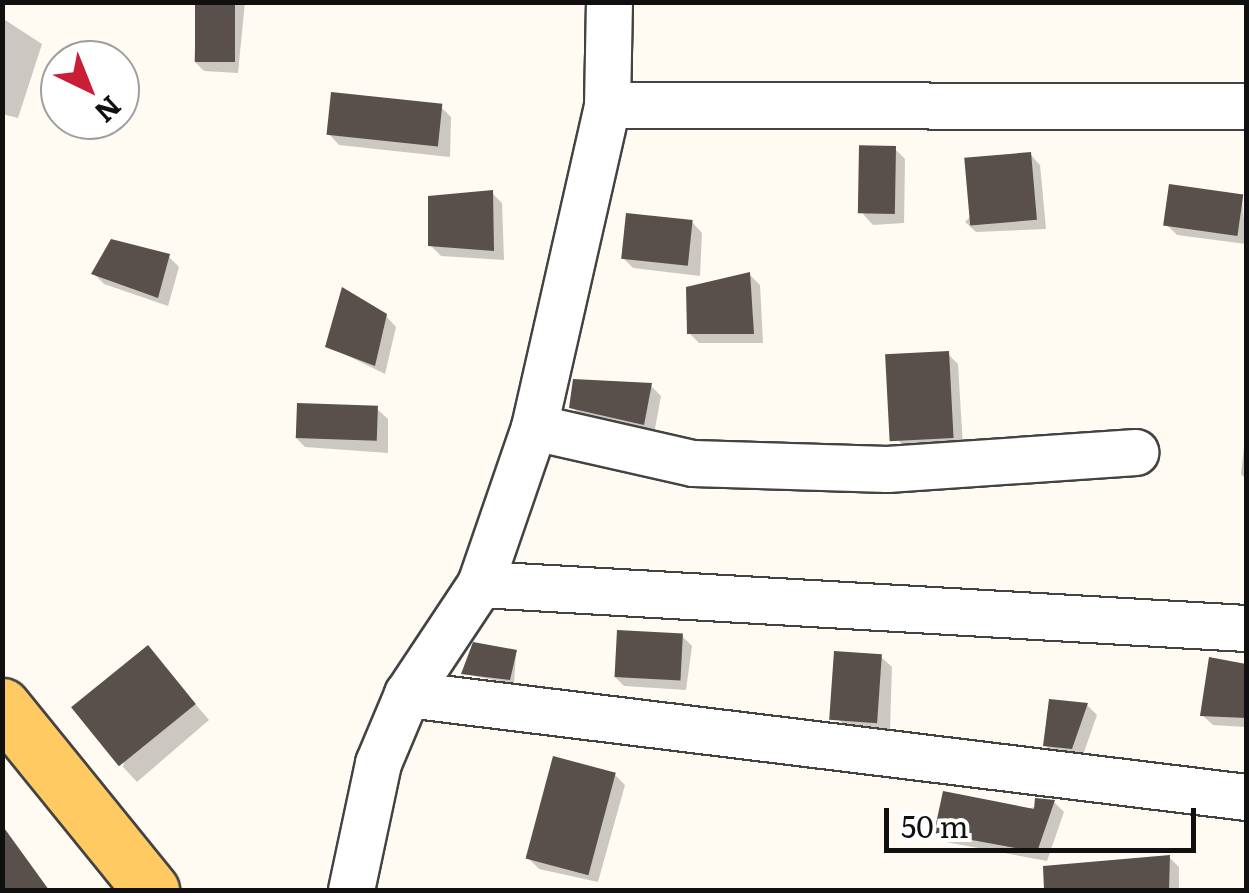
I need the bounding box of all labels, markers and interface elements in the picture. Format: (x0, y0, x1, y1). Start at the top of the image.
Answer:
north arrow (40, 40, 140, 140)
text: N (86, 87, 132, 134)
scale bar (889, 788, 1202, 850)
text: 50 m (901, 803, 969, 847)

